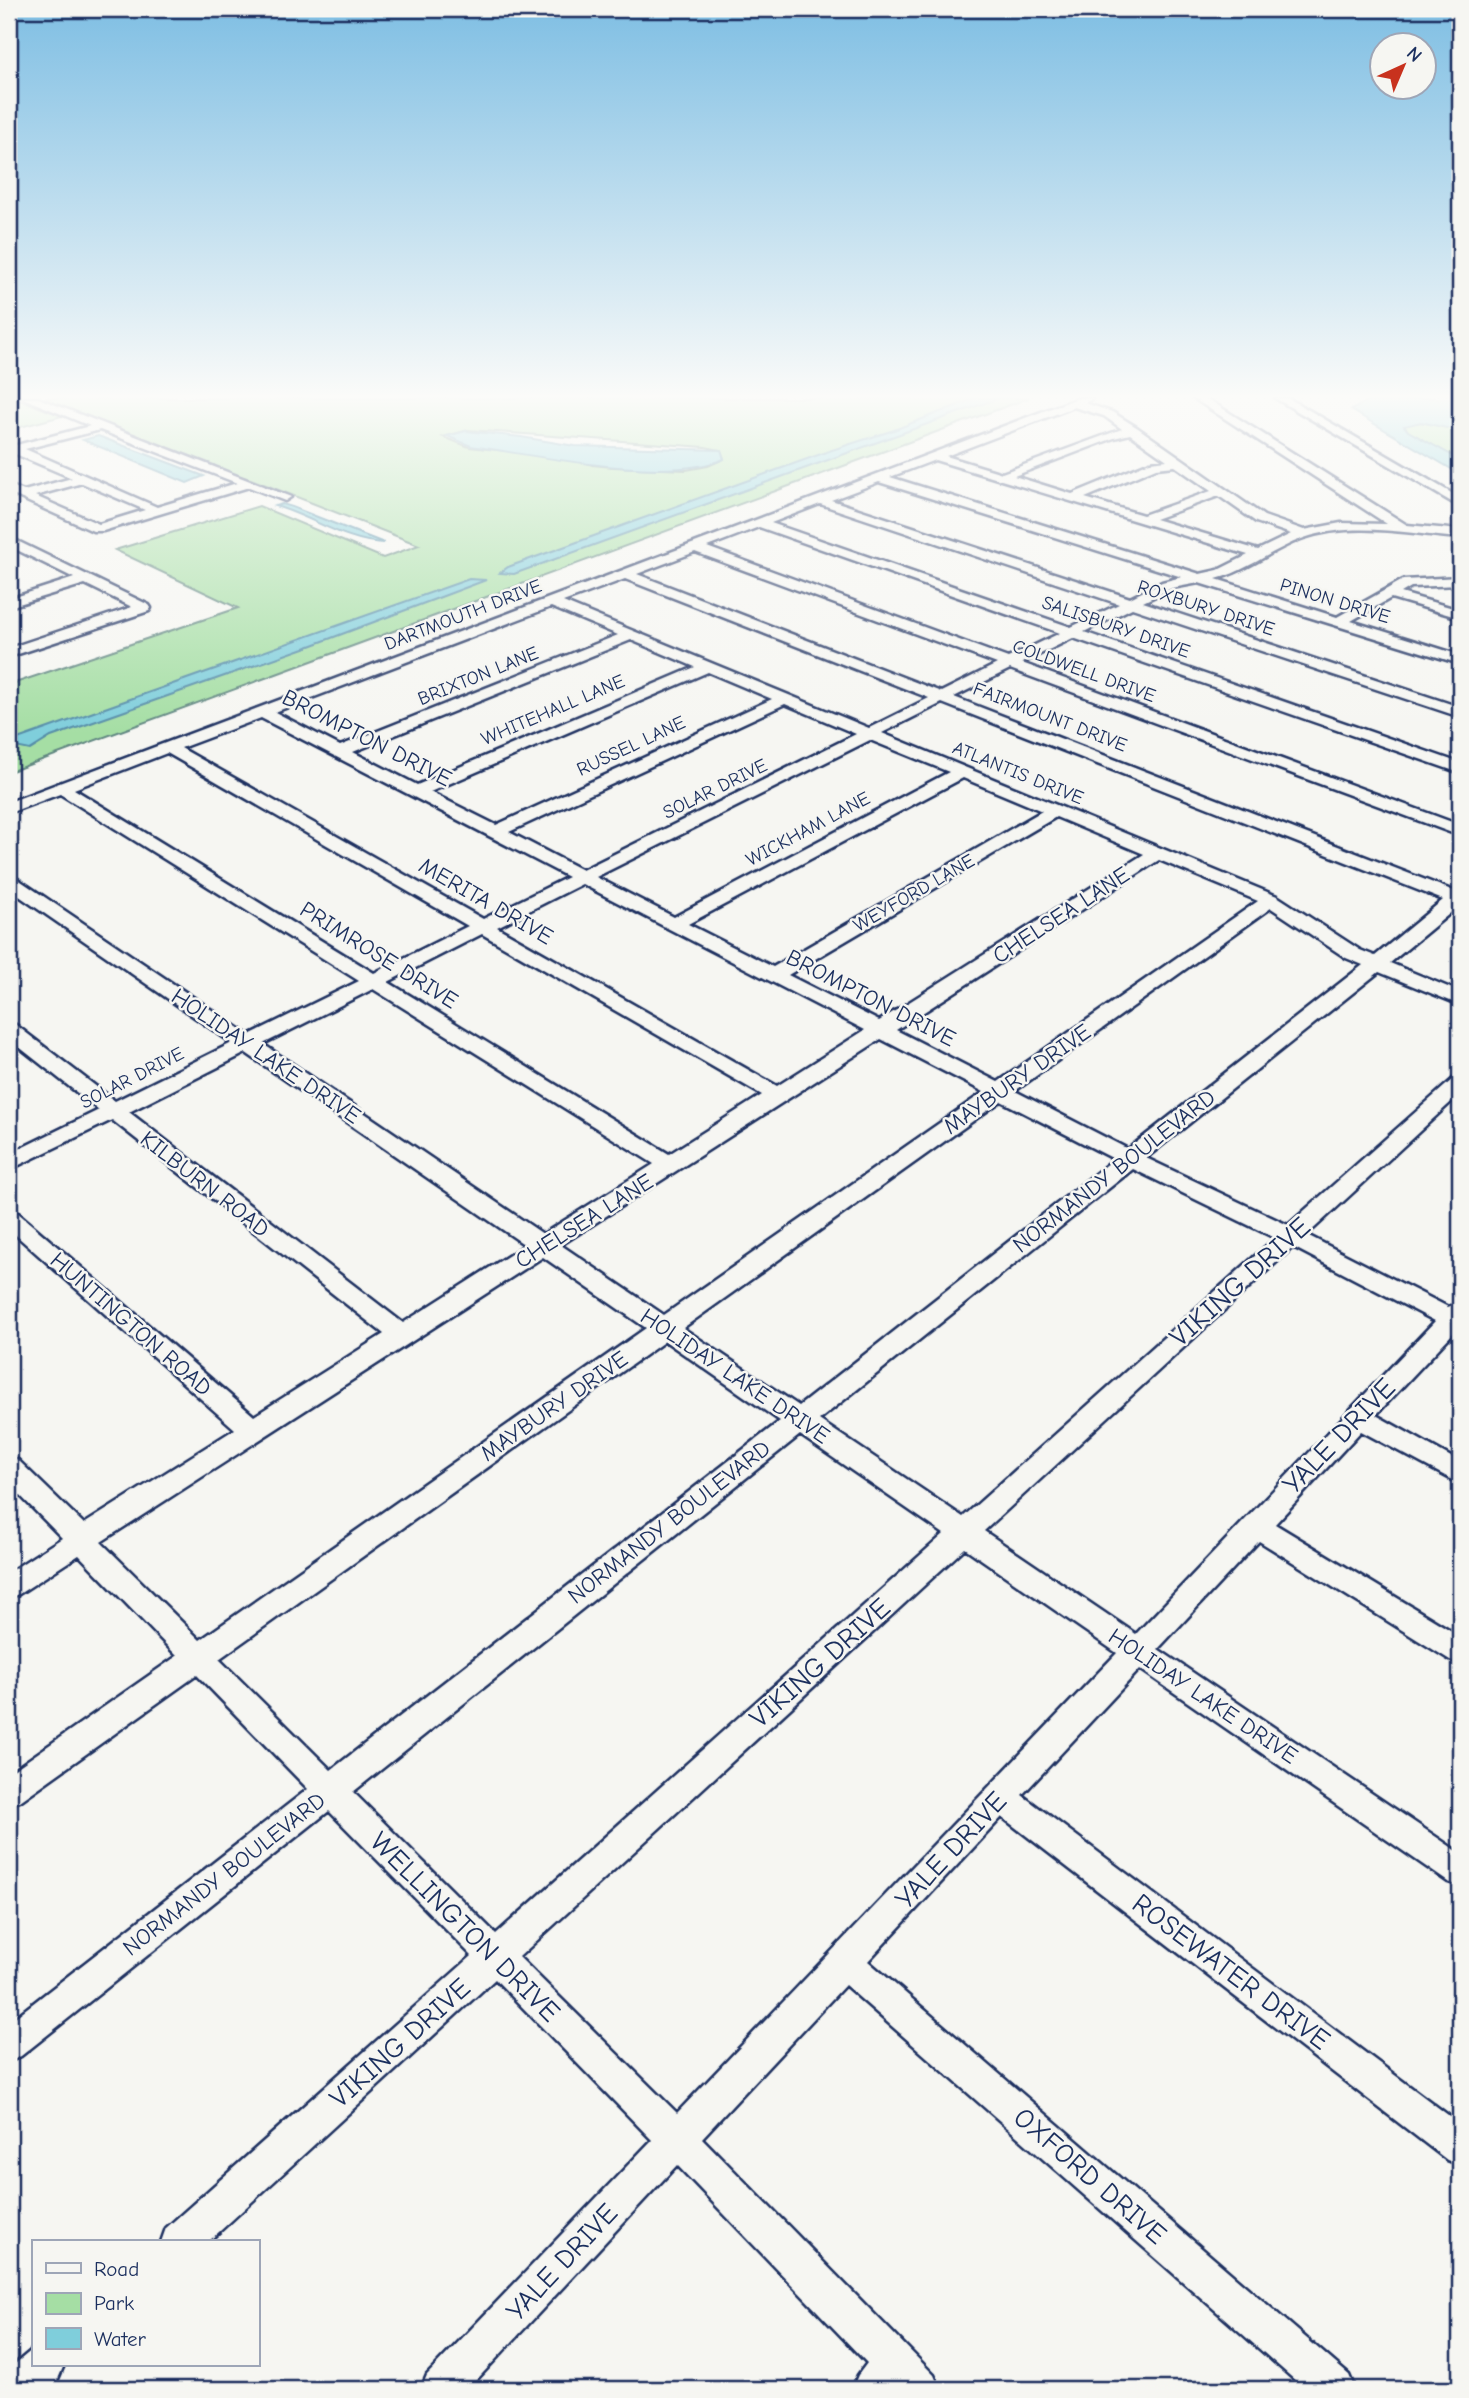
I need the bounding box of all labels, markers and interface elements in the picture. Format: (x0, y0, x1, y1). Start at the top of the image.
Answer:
north arrow (1368, 32, 1438, 102)
text: N (1402, 42, 1426, 67)
street label: PINON DRIVE (1277, 574, 1393, 628)
street label: DARTMOUTH DRIVE (381, 575, 545, 655)
street label: ROXBURY DRIVE (1135, 575, 1277, 641)
street label: SALISBURY DRIVE (1039, 591, 1193, 663)
street label: COLDWELL DRIVE (1009, 635, 1159, 707)
street label: BRIXTON LANE (415, 642, 541, 710)
street label: WHITEHALL LANE (478, 670, 628, 750)
street label: FAIRMOUNT DRIVE (970, 678, 1130, 756)
street label: BROMPTON DRIVE (278, 684, 456, 792)
street label: RUSSEL LANE (573, 711, 689, 781)
street label: ATLANTIS DRIVE (949, 737, 1087, 809)
street label: SOLAR DRIVE (659, 754, 771, 824)
street label: WICKHAM LANE (742, 787, 874, 871)
street label: WEYFORD LANE (850, 849, 978, 937)
street label: MERITA DRIVE (414, 852, 558, 950)
street label: CHELSEA LANE (988, 861, 1135, 969)
street label: PRIMROSE DRIVE (295, 896, 463, 1014)
street label: BROMPTON DRIVE (782, 944, 960, 1052)
street label: HOLIDAY LAKE DRIVE (166, 983, 366, 1129)
street label: MAYBURY DRIVE (938, 1018, 1096, 1140)
street label: SOLAR DRIVE (77, 1042, 187, 1114)
street label: NORMANDY BOULEVARD (1007, 1084, 1221, 1258)
street label: KILBURN ROAD (135, 1125, 275, 1243)
street label: CHELSEA LANE (510, 1168, 658, 1274)
street label: VIKING DRIVE (1163, 1211, 1317, 1353)
street label: HUNTINGTON ROAD (45, 1247, 217, 1401)
street label: HOLIDAY LAKE DRIVE (635, 1303, 835, 1449)
street label: MAYBURY DRIVE (475, 1345, 633, 1467)
street label: YALE DRIVE (1276, 1372, 1402, 1500)
street label: NORMANDY BOULEVARD (562, 1435, 776, 1609)
street label: VIKING DRIVE (743, 1592, 897, 1734)
street label: HOLIDAY LAKE DRIVE (1103, 1623, 1303, 1769)
street label: YALE DRIVE (889, 1785, 1013, 1915)
street label: NORMANDY BOULEVARD (117, 1787, 331, 1961)
street label: WELLINGTON DRIVE (364, 1826, 566, 2028)
street label: ROSEWATER DRIVE (1126, 1887, 1336, 2057)
street label: VIKING DRIVE (323, 1972, 477, 2114)
street label: OXFORD DRIVE (1007, 2101, 1173, 2251)
street label: YALE DRIVE (500, 2197, 624, 2327)
legend (32, 2240, 259, 2366)
text: Road (94, 2257, 139, 2281)
text: Park (94, 2291, 134, 2315)
text: Water (94, 2327, 147, 2351)

